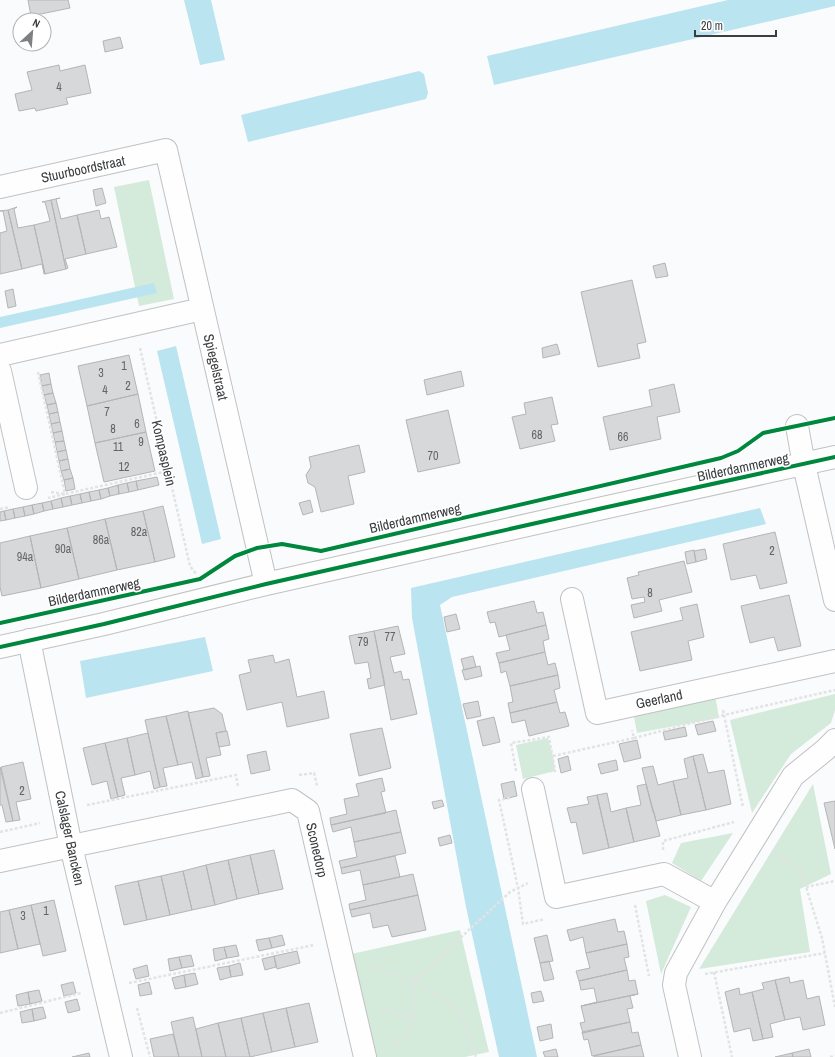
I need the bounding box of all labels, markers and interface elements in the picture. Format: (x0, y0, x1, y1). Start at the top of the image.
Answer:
north arrow (12, 12, 52, 52)
scale bar (695, 12, 776, 38)
text: N (30, 15, 42, 31)
text: 20 m (701, 18, 723, 34)
house number: 4 (56, 79, 62, 95)
street label: Stuurboordstraat (39, 151, 127, 187)
street label: Spiegelstraat (200, 332, 232, 402)
house number: 1 (121, 358, 127, 374)
house number: 3 (98, 365, 104, 381)
house number: 2 (125, 378, 131, 394)
house number: 4 (102, 382, 108, 398)
house number: 7 (104, 404, 110, 420)
house number: 6 (134, 416, 140, 432)
street label: Kompasplein (148, 418, 180, 488)
house number: 8 (110, 421, 116, 437)
house number: 68 (532, 427, 542, 443)
house number: 66 (618, 429, 628, 445)
house number: 9 (138, 434, 144, 450)
house number: 11 (113, 439, 124, 455)
house number: 70 (428, 448, 438, 464)
street label: Bilderdammerweg (696, 448, 791, 485)
house number: 12 (119, 459, 129, 475)
street label: Bilderdammerweg (368, 499, 463, 537)
house number: 82a (131, 524, 148, 540)
house number: 86a (93, 532, 110, 548)
house number: 90a (55, 541, 72, 557)
house number: 2 (769, 543, 775, 559)
house number: 94a (17, 549, 34, 565)
street label: Bilderdammerweg (47, 573, 142, 610)
house number: 8 (647, 585, 653, 601)
house number: 77 (385, 629, 396, 645)
house number: 79 (358, 634, 368, 650)
street label: Geerland (634, 685, 684, 713)
house number: 2 (19, 783, 25, 799)
street label: Calslager Bancken (51, 789, 89, 887)
street label: Sconedorp (302, 821, 332, 879)
house number: 1 (43, 903, 49, 919)
house number: 3 (20, 908, 26, 924)

